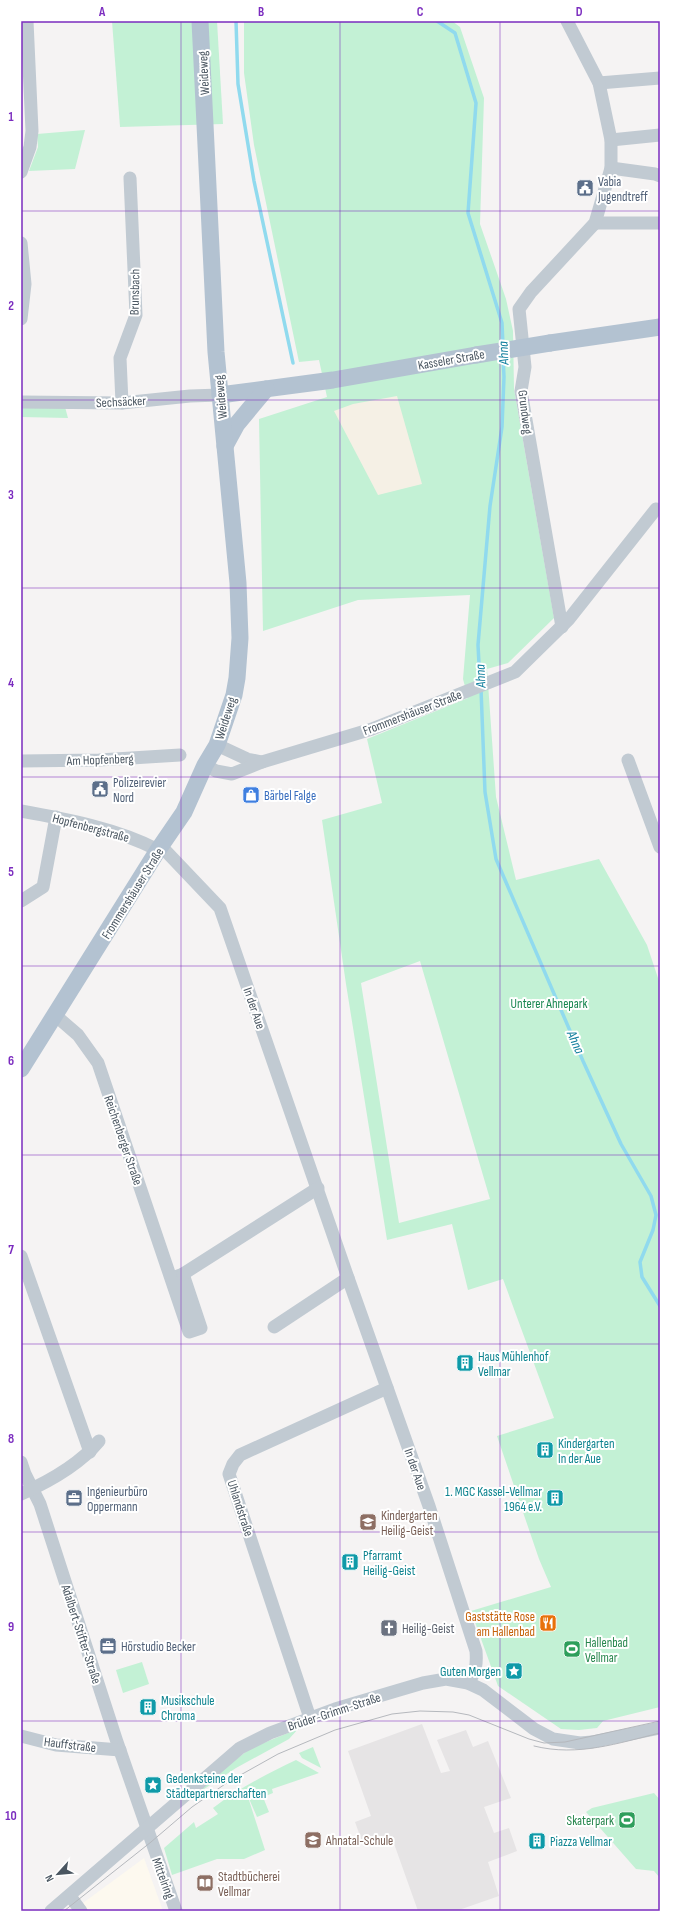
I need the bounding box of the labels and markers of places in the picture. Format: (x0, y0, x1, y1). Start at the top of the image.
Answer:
place label: Vabia Jugendtreff (597, 174, 648, 205)
public building icon: Vabia Jugendtreff (575, 178, 595, 198)
place label: Polizeirevier Nord (113, 775, 166, 806)
public building icon: Polizeirevier Nord (90, 779, 110, 799)
shop icon: Bärbel Falge (241, 785, 261, 805)
place label: Bärbel Falge (264, 788, 316, 804)
place label: Haus Mühlenhof Vellmar (478, 1349, 549, 1380)
building icon: Haus Mühlenhof Vellmar (455, 1353, 475, 1373)
place label: Kindergarten In der Aue (558, 1436, 615, 1467)
building icon: Kindergarten In der Aue (535, 1440, 555, 1460)
place label: Ingenieurbüro Oppermann (87, 1484, 148, 1515)
place label: 1. MGC Kassel-Vellmar 1964 e.V. (445, 1484, 542, 1515)
office icon: Ingenieurbüro Oppermann (64, 1488, 84, 1508)
building icon: 1. MGC Kassel-Vellmar 1964 e.V. (545, 1488, 565, 1508)
place label: Kindergarten Heilig-Geist (381, 1508, 438, 1539)
school or university icon: Kindergarten Heilig-Geist (358, 1512, 378, 1532)
place label: Pfarramt Heilig-Geist (363, 1548, 415, 1579)
building icon: Pfarramt Heilig-Geist (340, 1552, 360, 1572)
place label: Gaststätte Rose am Hallenbad (465, 1609, 535, 1640)
restaurant icon: Gaststätte Rose am Hallenbad (538, 1613, 558, 1633)
church icon: Heilig-Geist (379, 1618, 399, 1638)
place label: Heilig-Geist (402, 1621, 454, 1637)
place label: Hallenbad Vellmar (585, 1635, 628, 1666)
office icon: Hörstudio Becker (98, 1636, 118, 1656)
place label: Hörstudio Becker (121, 1639, 196, 1655)
sports icon: Hallenbad Vellmar (562, 1639, 582, 1659)
place icon: Guten Morgen (504, 1661, 524, 1681)
place label: Guten Morgen (440, 1664, 501, 1680)
place label: Musikschule Chroma (161, 1693, 215, 1724)
building icon: Musikschule Chroma (138, 1697, 158, 1717)
place label: Gedenksteine der Städtepartnerschaften (166, 1771, 266, 1802)
place icon: Gedenksteine der Städtepartnerschaften (143, 1775, 163, 1795)
sports icon: Skaterpark (617, 1810, 637, 1830)
place label: Skaterpark (567, 1813, 614, 1829)
school or university icon: Ahnatal-Schule (303, 1830, 323, 1850)
building icon: Piazza Vellmar (527, 1831, 547, 1851)
place label: Ahnatal-Schule (325, 1833, 393, 1849)
place label: Piazza Vellmar (550, 1834, 612, 1850)
place label: Stadtbücherei Vellmar (218, 1869, 280, 1900)
library icon: Stadtbücherei Vellmar (195, 1873, 215, 1893)

